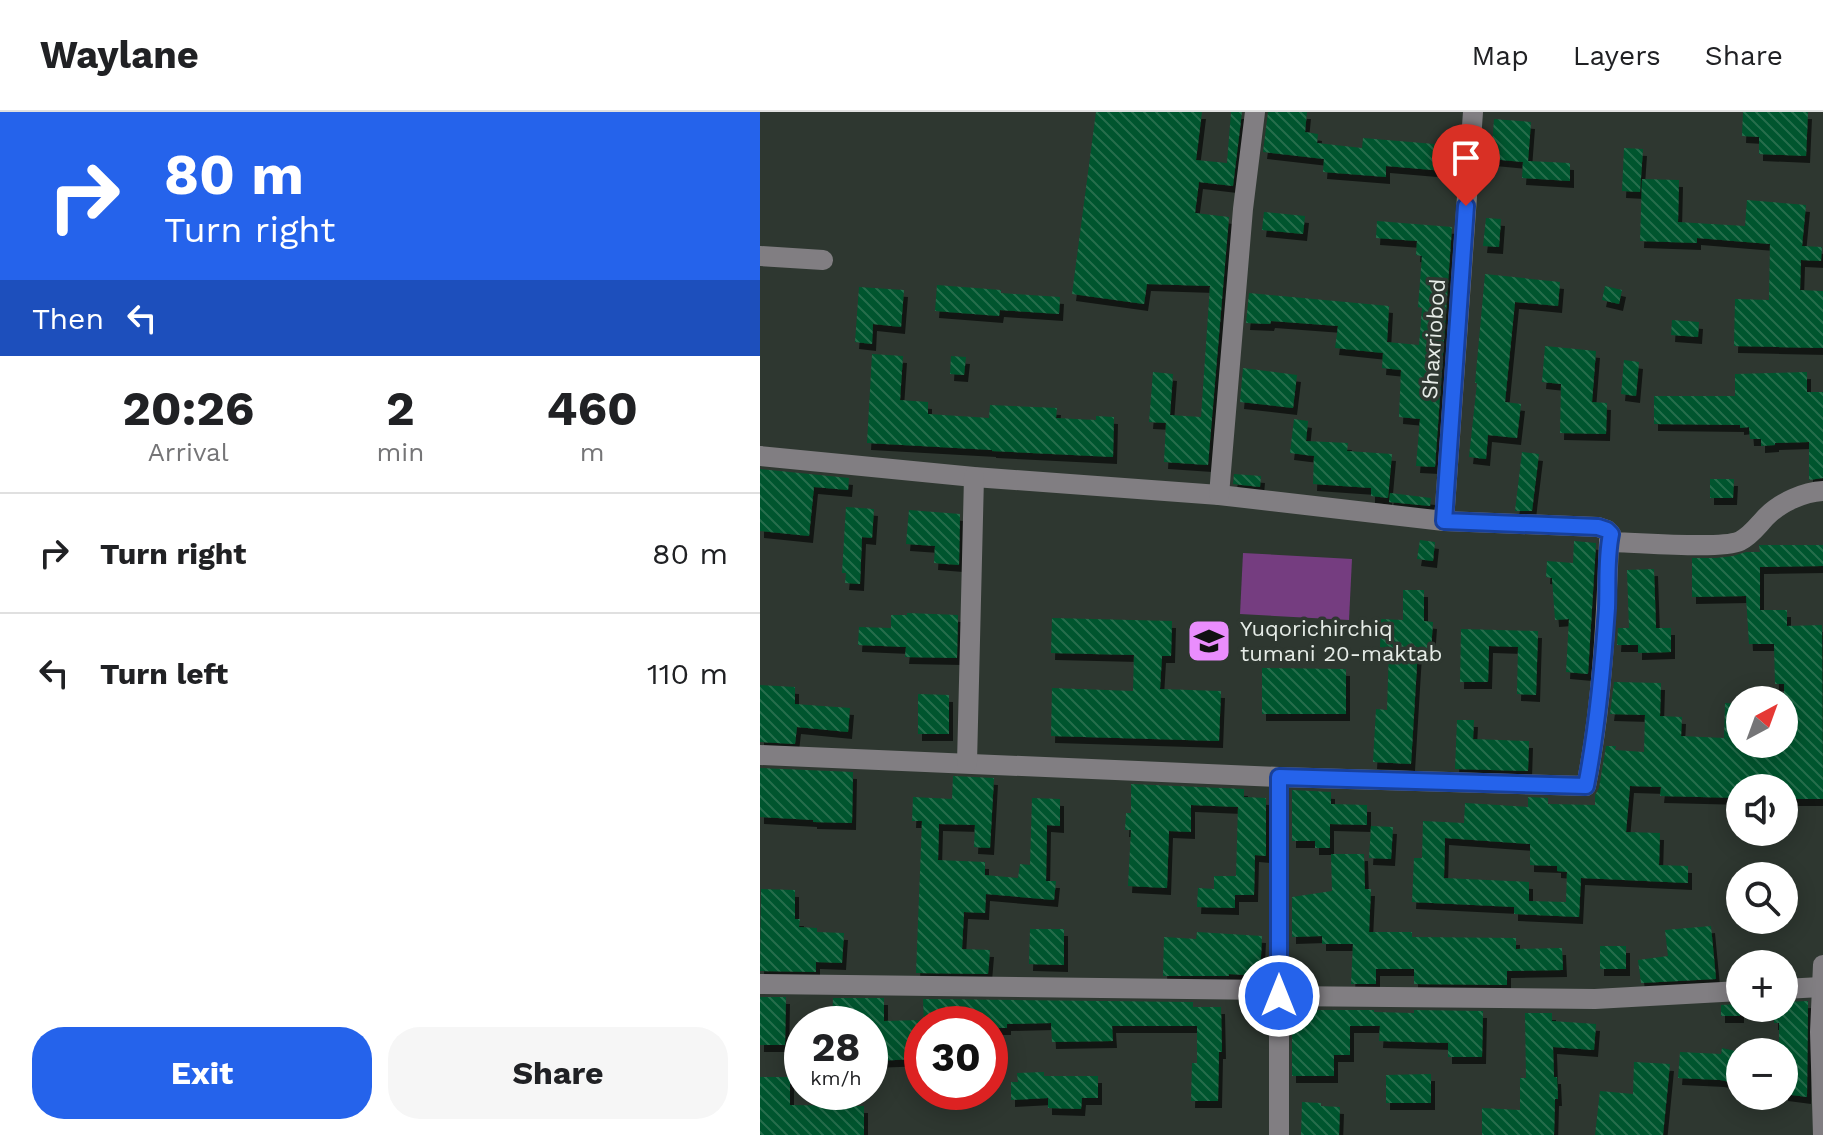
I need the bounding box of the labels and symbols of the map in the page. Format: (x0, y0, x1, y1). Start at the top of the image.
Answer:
pin (1432, 124, 1500, 206)
street label: Shaxriobod (1417, 278, 1450, 400)
place label: Yuqorichirchiq tumani 20-maktab (1240, 616, 1442, 666)
school or university icon: Yuqorichirchiq tumani 20-maktab (1185, 617, 1233, 665)
north arrow (1726, 686, 1798, 758)
position arrow (1237, 954, 1321, 1038)
speed limit sign: 30 (904, 1006, 1008, 1110)

